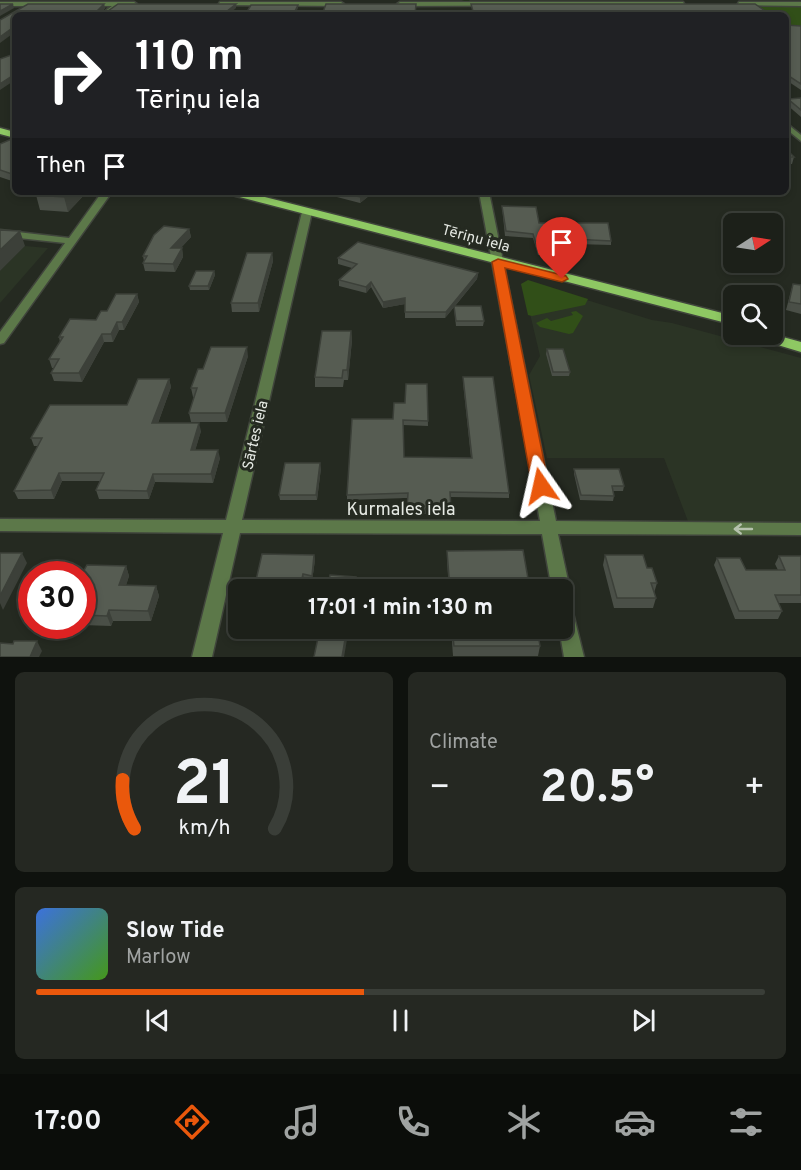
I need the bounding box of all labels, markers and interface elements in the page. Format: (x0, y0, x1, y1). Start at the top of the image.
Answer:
text: 110 m (135, 32, 244, 85)
icon: right (36, 36, 114, 114)
text: Tēriņu iela (135, 84, 261, 118)
icon: arrive (98, 150, 131, 183)
text: Then (36, 153, 86, 180)
north arrow (723, 213, 783, 273)
map controls (723, 213, 783, 345)
pin (536, 217, 587, 279)
street label: Tēriņu iela (439, 221, 512, 258)
icon: arrive (545, 226, 578, 259)
button: search (723, 285, 783, 345)
street label: Sārtes iela (239, 399, 274, 472)
position arrow (509, 454, 573, 518)
street label: Kurmales iela (346, 499, 456, 522)
one-way arrow (733, 523, 753, 535)
speed limit sign: 30 (18, 561, 96, 639)
text: 17:01 · 1 min · 130 m (308, 595, 493, 622)
text: Climate (429, 730, 498, 756)
text: 21 (172, 748, 236, 827)
text: 20.5° (540, 761, 654, 818)
text: − (429, 768, 450, 810)
text: + (744, 768, 765, 810)
text: km/h (178, 815, 230, 842)
text: Slow Tide (126, 918, 225, 945)
text: Marlow (126, 945, 190, 971)
icon: previous (141, 1004, 174, 1037)
icon: pause (384, 1004, 417, 1037)
icon: next (627, 1004, 660, 1037)
icon: directions (171, 1101, 213, 1143)
icon: music (281, 1101, 323, 1143)
icon: phone (392, 1101, 434, 1143)
icon: climate (503, 1101, 545, 1143)
icon: car (614, 1101, 656, 1143)
icon: filters (725, 1101, 767, 1143)
text: 17:00 (34, 1105, 102, 1139)

